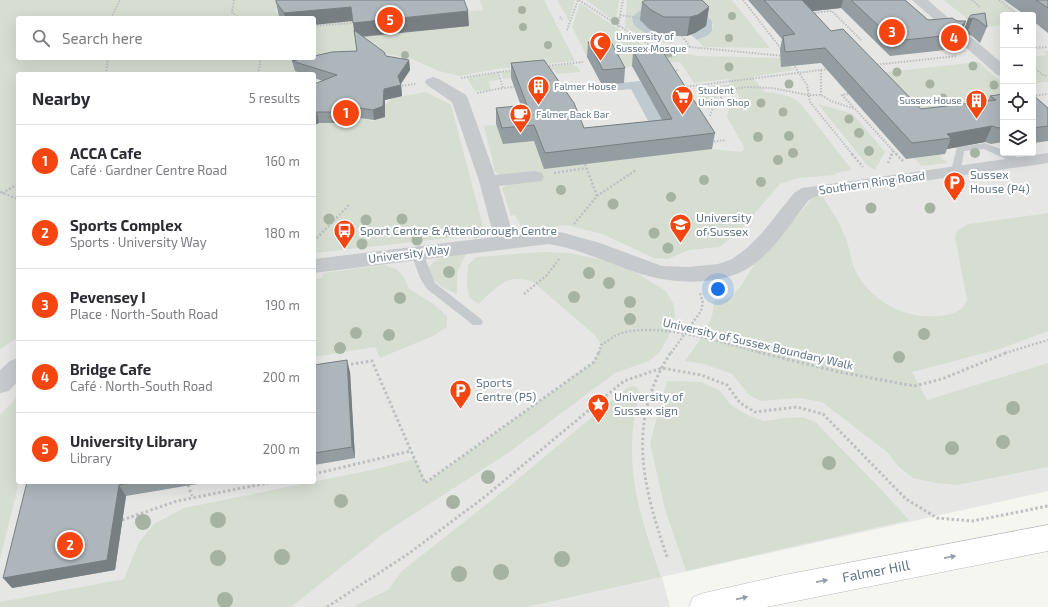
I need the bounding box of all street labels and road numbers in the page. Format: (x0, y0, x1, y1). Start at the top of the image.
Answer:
street label: Southern Ring Road (818, 168, 926, 196)
street label: University Way (367, 241, 451, 265)
street label: University of Sussex Boundary Walk (661, 314, 855, 372)
street label: Falmer Hill (841, 555, 912, 585)

